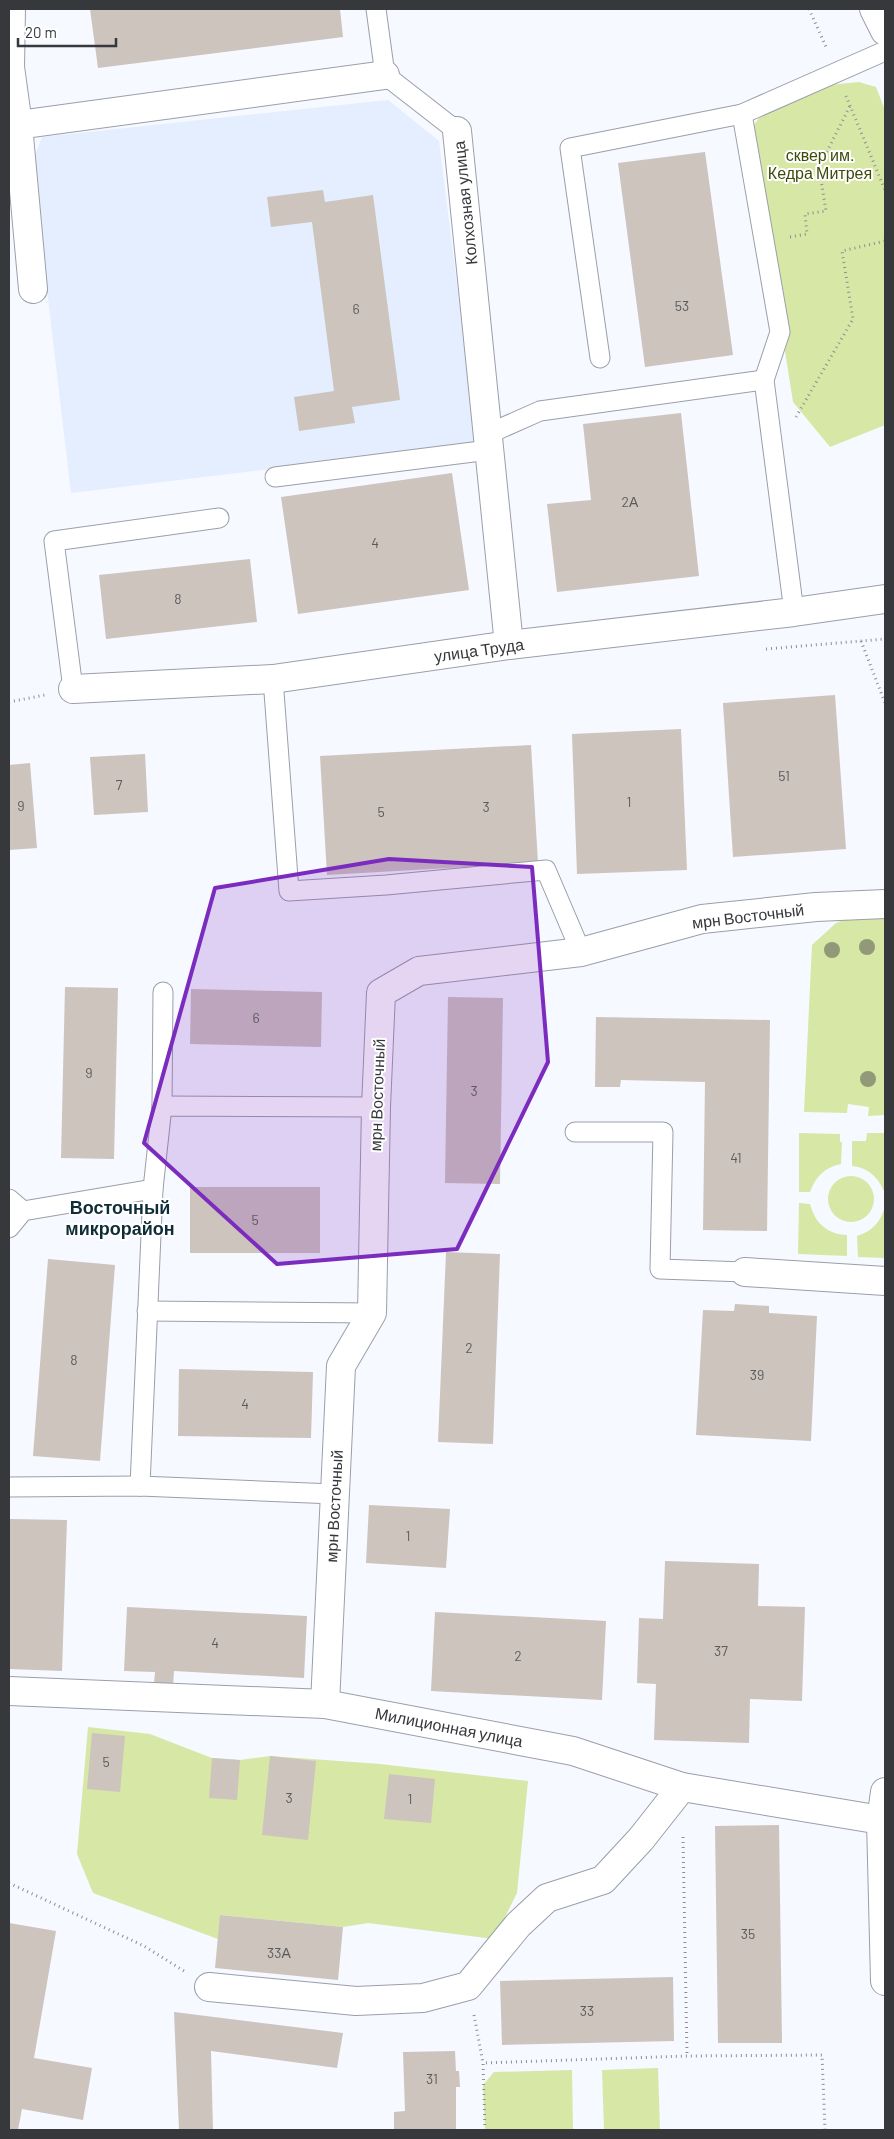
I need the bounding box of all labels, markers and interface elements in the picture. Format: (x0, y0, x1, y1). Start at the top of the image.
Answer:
scale bar (18, 15, 115, 47)
text: 20 m (25, 23, 57, 41)
street label: Колхозная улица (449, 140, 480, 266)
park label: сквер им. Кедра Митрея (768, 145, 872, 182)
house number: 53 (675, 297, 689, 314)
house number: 6 (352, 300, 360, 317)
house number: 2А (622, 493, 639, 510)
house number: 4 (371, 534, 379, 551)
house number: 8 (174, 590, 182, 607)
street label: улица Труда (433, 634, 525, 665)
house number: 51 (778, 767, 790, 784)
house number: 7 (116, 776, 123, 793)
house number: 1 (627, 793, 631, 810)
house number: 9 (17, 797, 25, 814)
house number: 3 (482, 798, 490, 815)
house number: 5 (377, 803, 385, 820)
street label: мрн Восточный (691, 899, 805, 932)
house number: 6 (252, 1009, 260, 1026)
street label: мрн Восточный (365, 1038, 388, 1152)
house number: 9 (85, 1064, 93, 1081)
house number: 3 (470, 1082, 478, 1099)
house number: 41 (730, 1149, 742, 1166)
district label: Восточный микрорайон (65, 1196, 175, 1239)
house number: 5 (251, 1211, 259, 1228)
house number: 2 (465, 1339, 473, 1356)
house number: 8 (70, 1351, 78, 1368)
house number: 39 (750, 1366, 764, 1383)
house number: 4 (241, 1395, 249, 1412)
street label: мрн Восточный (321, 1449, 346, 1563)
house number: 1 (406, 1527, 410, 1544)
house number: 4 (211, 1634, 219, 1651)
house number: 37 (714, 1642, 728, 1659)
house number: 2 (514, 1647, 522, 1664)
street label: Милиционная улица (374, 1703, 525, 1750)
house number: 5 (102, 1753, 110, 1770)
house number: 3 (285, 1789, 293, 1806)
house number: 1 (408, 1790, 412, 1807)
house number: 35 (741, 1925, 755, 1942)
house number: 33А (267, 1944, 292, 1961)
house number: 33 (580, 2002, 594, 2019)
house number: 31 (426, 2070, 438, 2087)

